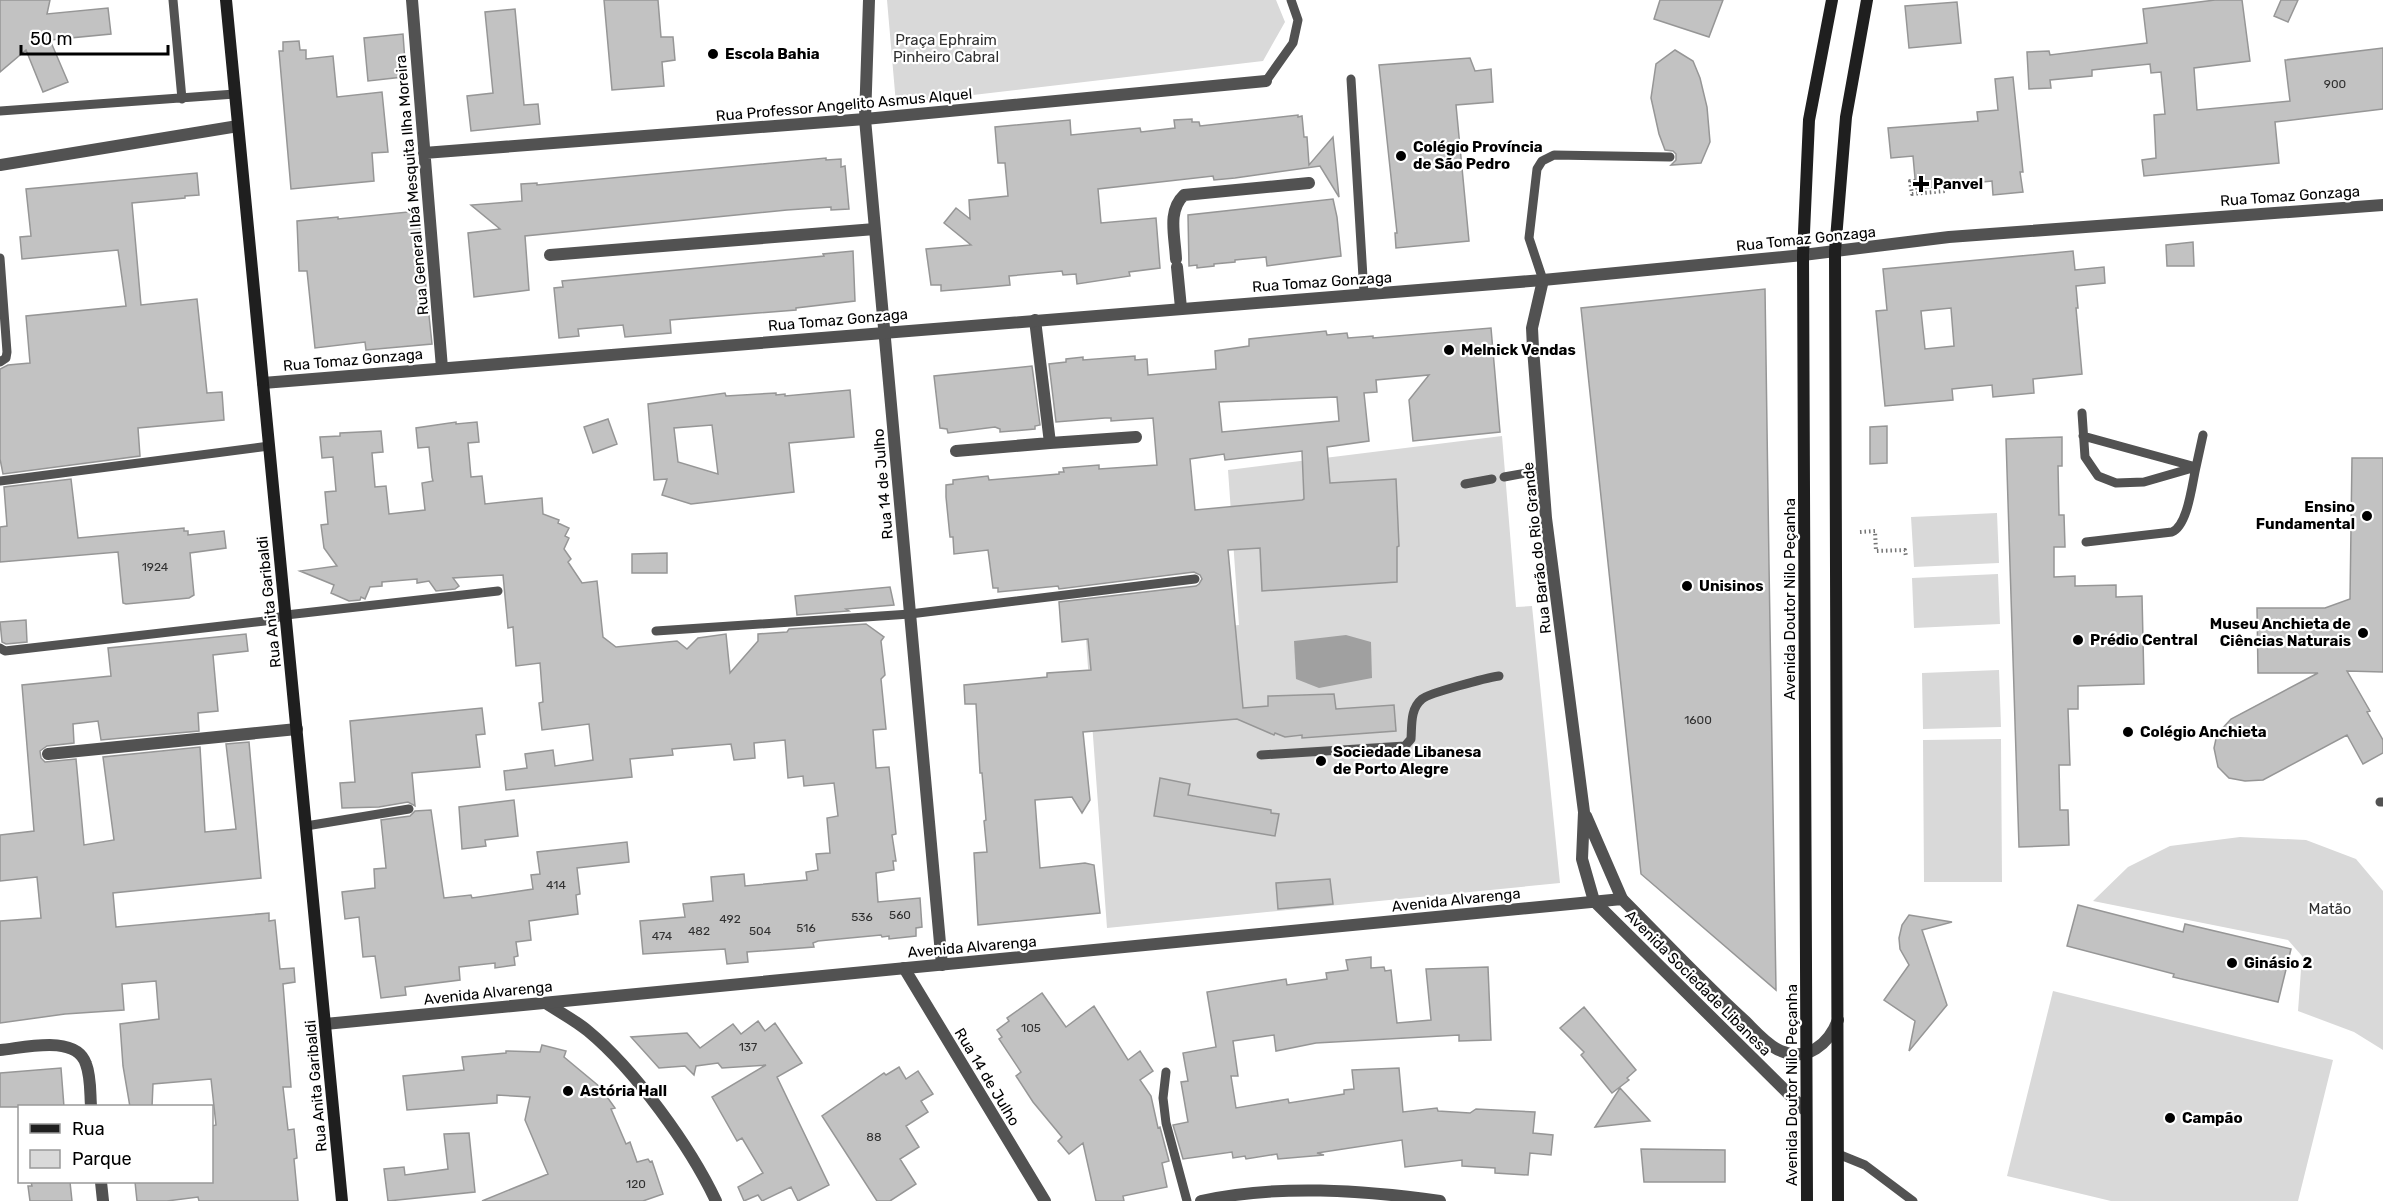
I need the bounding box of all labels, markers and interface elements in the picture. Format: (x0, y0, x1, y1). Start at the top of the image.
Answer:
scale bar (21, 18, 168, 56)
text: 50 m (30, 28, 73, 50)
park label: Praça Ephraim Pinheiro Cabral (893, 31, 999, 66)
place label: Escola Bahia (725, 45, 820, 63)
marker: Escola Bahia (706, 47, 720, 61)
street label: Rua General Ibá Mesquita Ilha Moreira (392, 54, 432, 316)
house number: 900 (2324, 77, 2346, 91)
street label: Rua Professor Angelito Asmus Alquel (715, 85, 973, 125)
place label: Colégio Província de São Pedro (1413, 138, 1543, 173)
marker: Colégio Província de São Pedro (1394, 149, 1408, 163)
place label: Panvel (1933, 175, 1983, 193)
marker: Panvel (1914, 177, 1928, 191)
street label: Rua Tomaz Gonzaga (2219, 182, 2361, 210)
street label: Rua Tomaz Gonzaga (1735, 223, 1877, 255)
street label: Rua Tomaz Gonzaga (1251, 268, 1393, 296)
street label: Rua Tomaz Gonzaga (767, 305, 909, 335)
place label: Melnick Vendas (1461, 341, 1576, 359)
marker: Melnick Vendas (1442, 343, 1456, 357)
street label: Rua Tomaz Gonzaga (282, 345, 424, 375)
street label: Rua 14 de Julho (869, 428, 897, 540)
street label: Rua Barão do Rio Grande (1519, 461, 1555, 635)
street label: Avenida Doutor Nilo Peçanha (1781, 498, 1799, 700)
place label: Ensino Fundamental (2256, 498, 2355, 533)
marker: Ensino Fundamental (2360, 509, 2374, 523)
street label: Rua Anita Garibaldi (253, 535, 285, 669)
house number: 1924 (142, 560, 169, 574)
place label: Unisinos (1699, 577, 1764, 595)
marker: Unisinos (1680, 579, 1694, 593)
place label: Museu Anchieta de Ciências Naturais (2210, 615, 2351, 650)
marker: Museu Anchieta de Ciências Naturais (2356, 626, 2370, 640)
place label: Prédio Central (2090, 631, 2198, 649)
marker: Prédio Central (2071, 633, 2085, 647)
house number: 1600 (1684, 713, 1712, 727)
place label: Colégio Anchieta (2140, 723, 2267, 741)
marker: Colégio Anchieta (2121, 725, 2135, 739)
place label: Sociedade Libanesa de Porto Alegre (1333, 743, 1481, 778)
marker: Sociedade Libanesa de Porto Alegre (1314, 754, 1328, 768)
house number: 414 (546, 878, 566, 892)
street label: Avenida Alvarenga (1391, 884, 1521, 916)
park label: Matão (2309, 900, 2351, 918)
street label: Avenida Sociedade Libanesa (1621, 906, 1775, 1060)
house number: 560 (889, 908, 911, 922)
house number: 536 (851, 910, 873, 924)
house number: 492 (719, 912, 741, 926)
house number: 516 (796, 921, 816, 935)
house number: 482 (688, 924, 710, 938)
house number: 504 (749, 924, 772, 938)
house number: 474 (652, 929, 673, 943)
street label: Avenida Alvarenga (907, 932, 1037, 962)
place label: Ginásio 2 (2244, 954, 2313, 972)
marker: Ginásio 2 (2225, 956, 2239, 970)
street label: Avenida Alvarenga (423, 977, 553, 1009)
street label: Avenida Doutor Nilo Peçanha (1783, 984, 1801, 1186)
street label: Rua Anita Garibaldi (301, 1019, 331, 1153)
house number: 105 (1021, 1021, 1041, 1035)
street label: Rua 14 de Julho (951, 1025, 1023, 1129)
house number: 137 (739, 1040, 757, 1054)
place label: Astória Hall (580, 1082, 667, 1100)
marker: Astória Hall (561, 1084, 575, 1098)
legend (18, 1105, 213, 1183)
place label: Campão (2182, 1109, 2243, 1127)
marker: Campão (2163, 1111, 2177, 1125)
text: Rua (72, 1118, 105, 1140)
house number: 88 (866, 1130, 882, 1144)
text: Parque (72, 1148, 132, 1170)
house number: 120 (626, 1177, 646, 1191)

